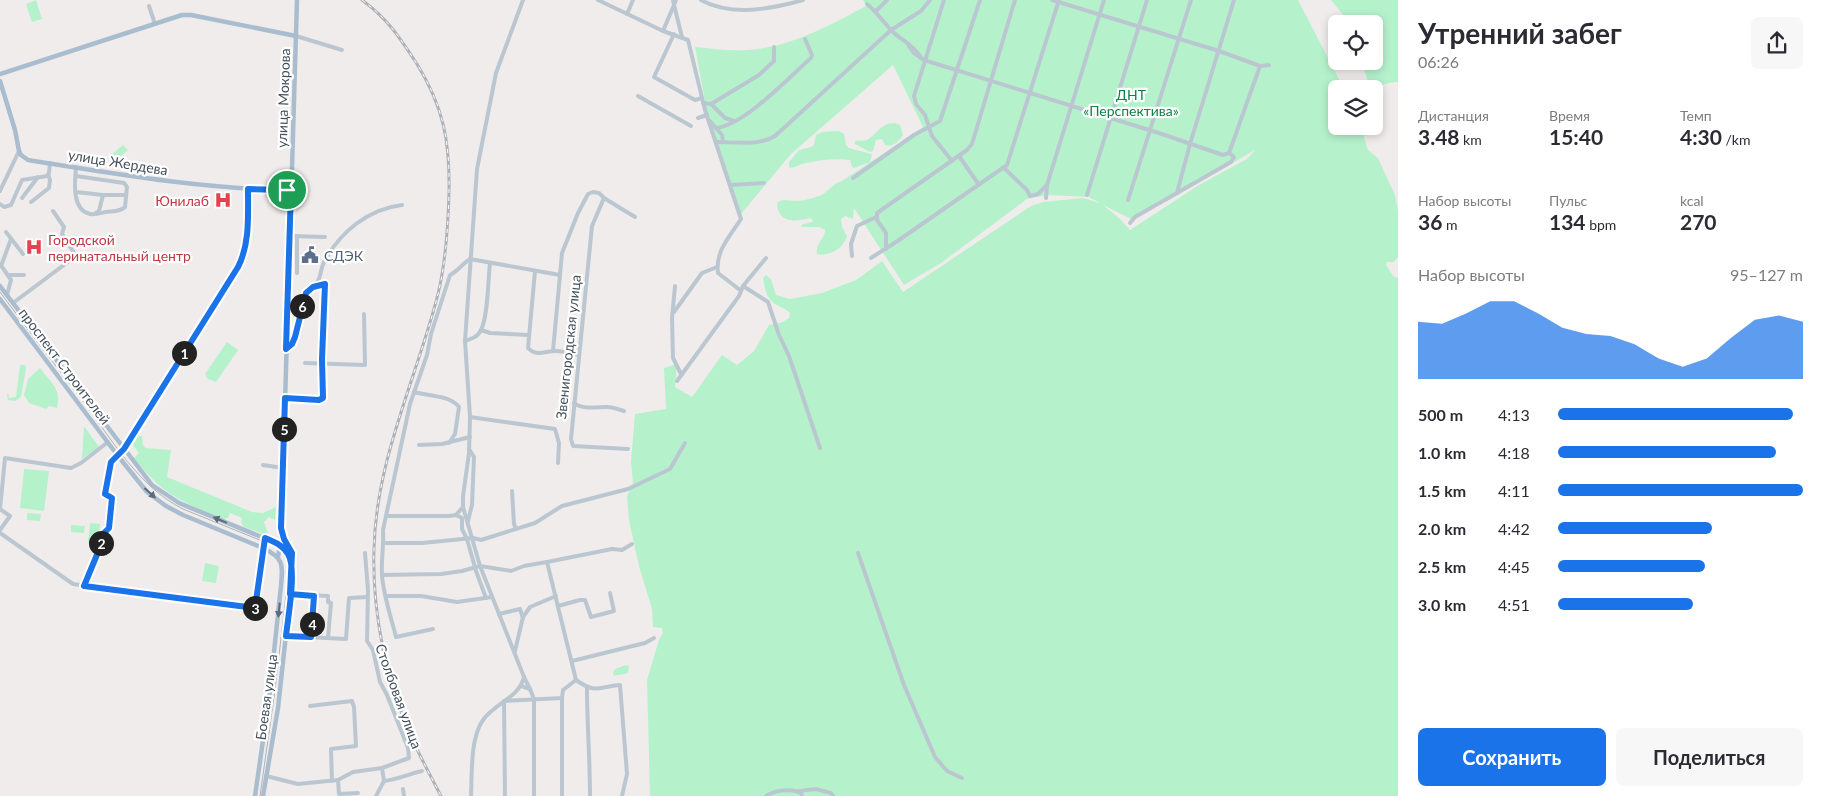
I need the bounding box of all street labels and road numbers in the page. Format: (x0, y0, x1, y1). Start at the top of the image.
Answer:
street label: улица Мокрова (273, 48, 293, 148)
street label: улица Жердева (67, 146, 169, 178)
street label: Звенигородская улица (552, 274, 584, 420)
street label: проспект Строителей (16, 304, 114, 428)
street label: Столбовая улица (372, 641, 426, 751)
street label: Боевая улица (252, 653, 280, 741)

